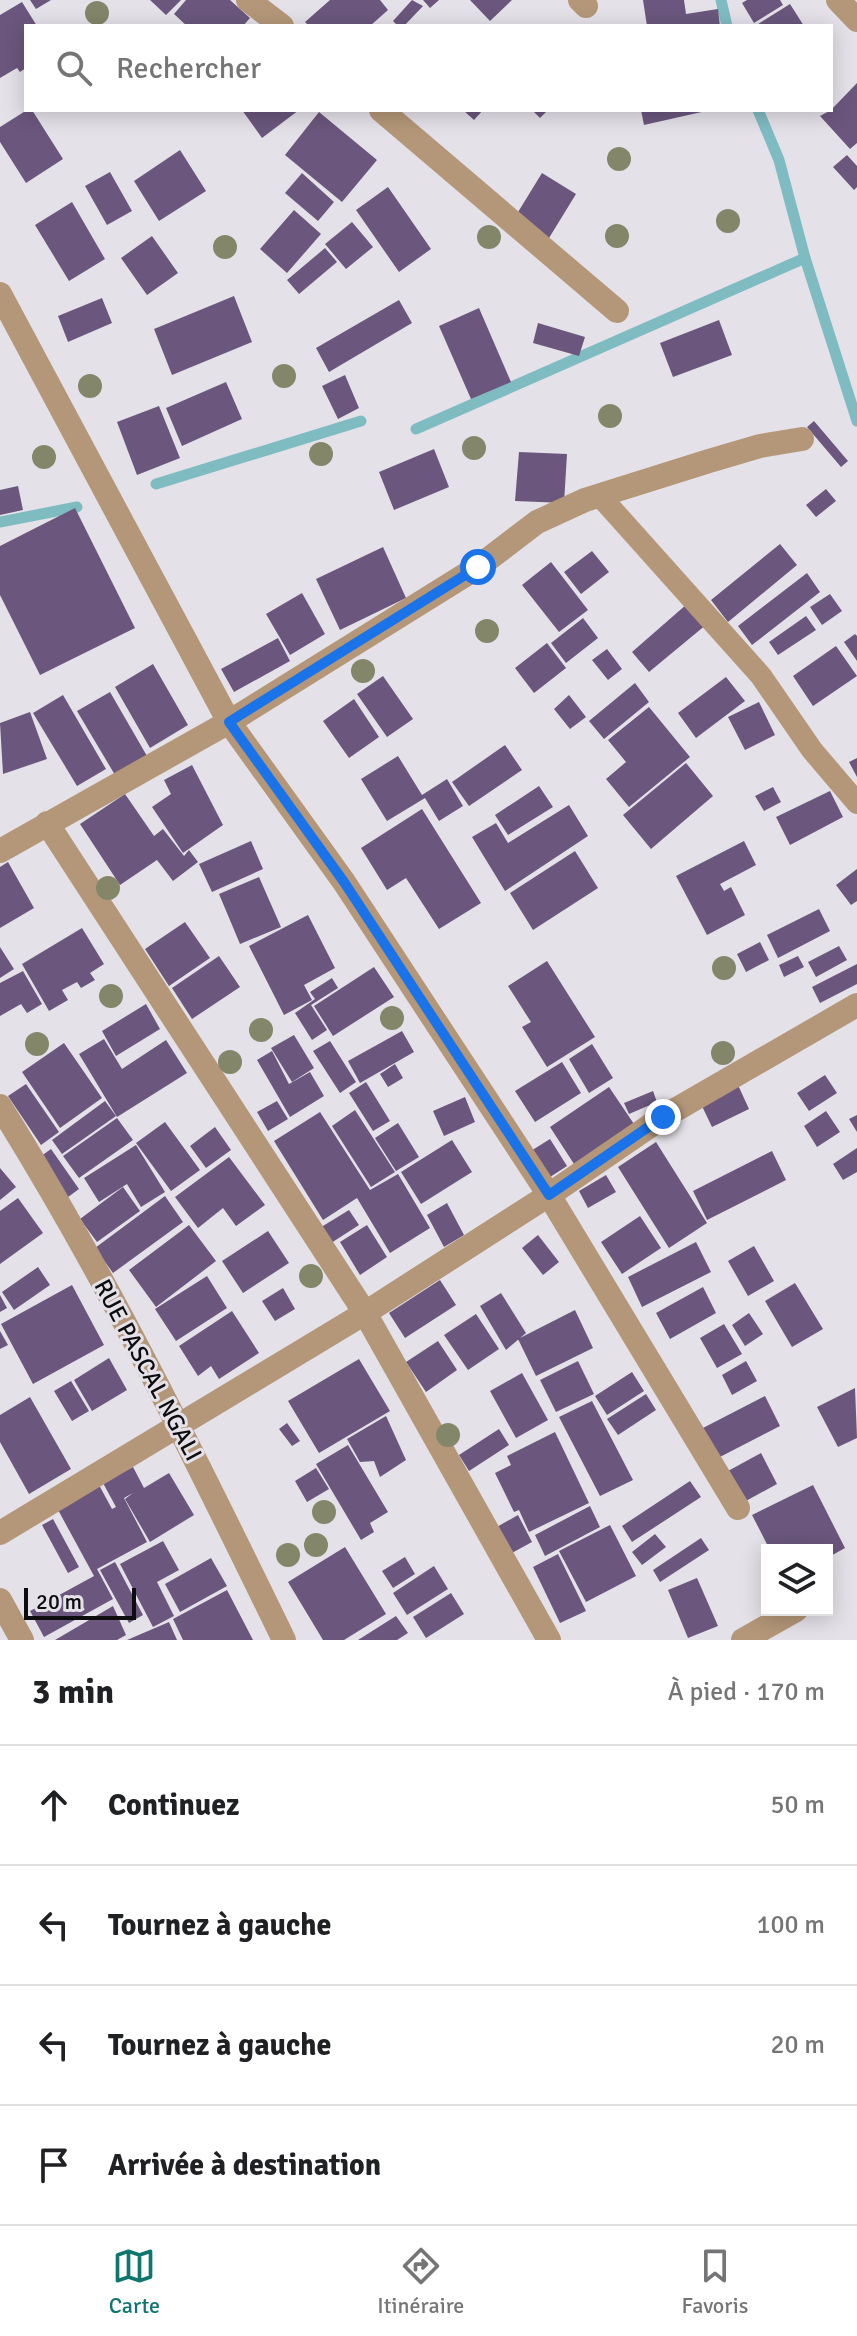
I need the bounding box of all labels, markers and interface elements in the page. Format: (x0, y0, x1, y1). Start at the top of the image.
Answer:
search box (24, 24, 833, 112)
icon: search (52, 46, 96, 90)
text: Rechercher (116, 50, 261, 87)
route start (460, 549, 496, 585)
route end (645, 1099, 681, 1135)
street label: RUE PASCAL NGALI (87, 1274, 209, 1466)
map controls (761, 1544, 833, 1616)
button: layers (761, 1544, 833, 1616)
scale bar (24, 1584, 136, 1620)
text: 20 m (36, 1588, 82, 1615)
text: 3 min (32, 1671, 114, 1713)
text: À pied · 170 m (668, 1676, 825, 1708)
icon: ahead (32, 1783, 76, 1827)
text: Continuez (108, 1787, 240, 1824)
text: 50 m (770, 1789, 825, 1821)
icon: left (32, 1903, 76, 1947)
text: Tournez à gauche (108, 1907, 331, 1944)
text: 100 m (756, 1909, 825, 1941)
icon: left (32, 2023, 76, 2067)
text: Tournez à gauche (108, 2027, 331, 2064)
text: 20 m (770, 2029, 825, 2061)
icon: arrive (32, 2143, 76, 2187)
text: Arrivée à destination (108, 2147, 381, 2184)
tab: Carte (109, 2244, 160, 2319)
tab: Itinéraire (377, 2244, 464, 2319)
tab: Favoris (682, 2244, 748, 2319)

